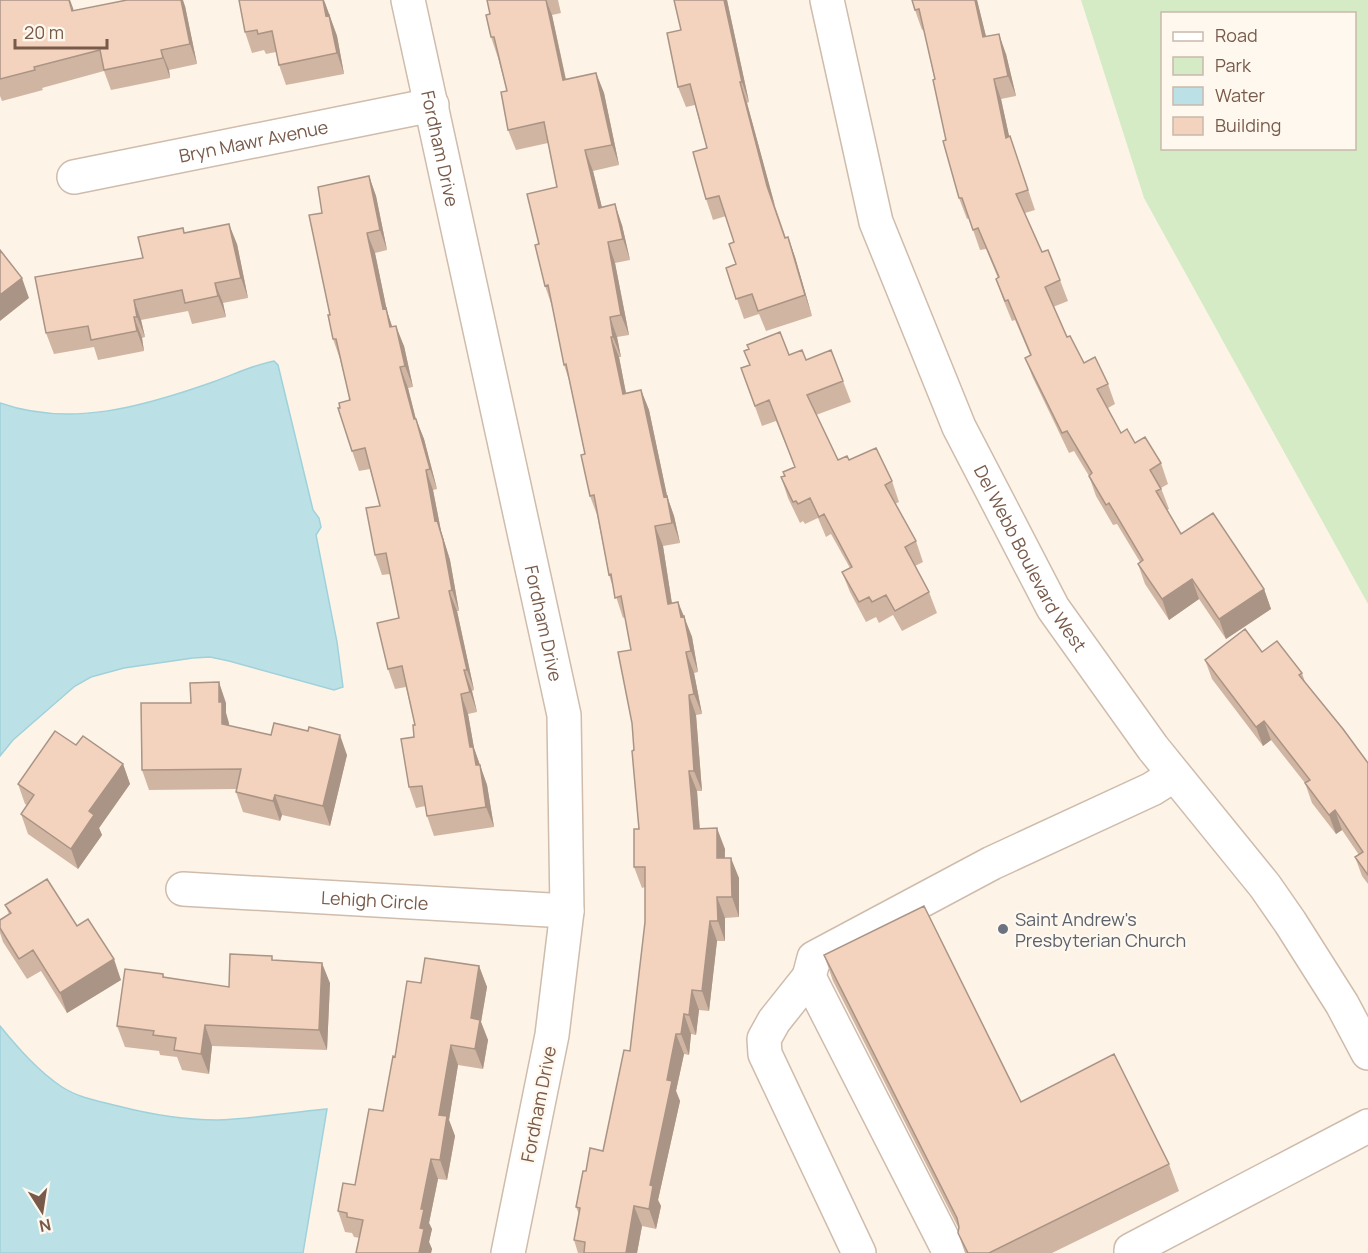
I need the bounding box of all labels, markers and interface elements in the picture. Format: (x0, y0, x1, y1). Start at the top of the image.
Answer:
scale bar (15, 12, 106, 50)
legend (1161, 12, 1356, 150)
text: 20 m (24, 20, 64, 44)
text: Road (1215, 23, 1258, 47)
text: Park (1215, 53, 1252, 77)
text: Water (1215, 83, 1265, 107)
street label: Fordham Drive (416, 88, 465, 209)
text: Building (1215, 113, 1281, 137)
street label: Bryn Mawr Avenue (177, 114, 330, 168)
street label: Del Webb Boulevard West (969, 461, 1092, 656)
street label: Fordham Drive (520, 563, 568, 684)
street label: Lehigh Circle (320, 885, 429, 915)
place label: Saint Andrew's Presbyterian Church (1015, 907, 1186, 952)
marker: Saint Andrew's Presbyterian Church (996, 922, 1010, 936)
street label: Fordham Drive (515, 1044, 561, 1164)
north arrow (12, 1181, 72, 1241)
text: N (37, 1214, 53, 1238)

